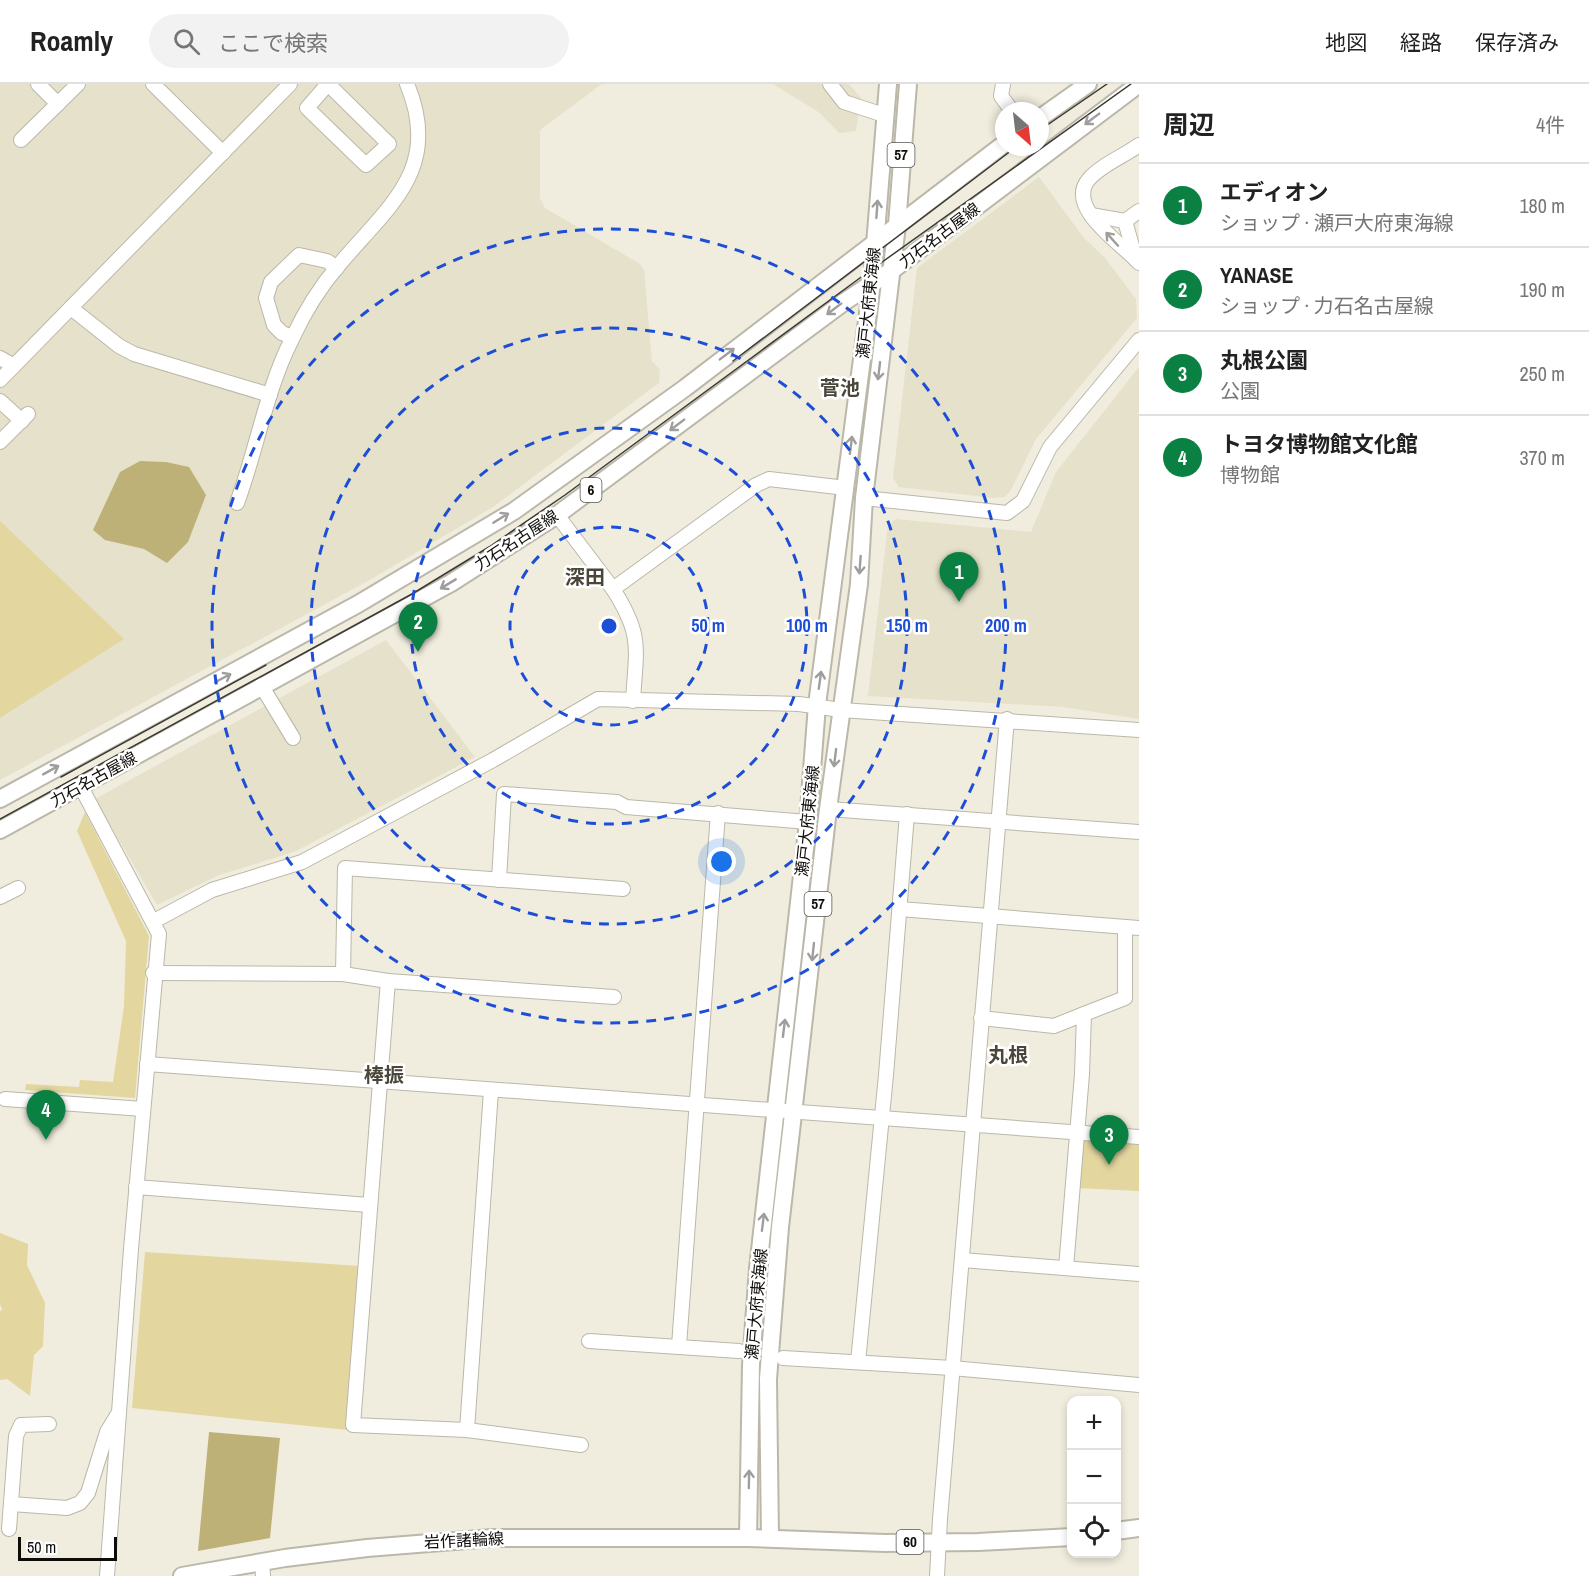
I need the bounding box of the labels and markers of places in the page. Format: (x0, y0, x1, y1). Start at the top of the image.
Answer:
pin: 1 (940, 552, 978, 602)
pin: 2 (398, 602, 438, 652)
centre of rings (599, 616, 619, 636)
pin: 4 (26, 1090, 66, 1140)
pin: 3 (1090, 1116, 1128, 1165)

